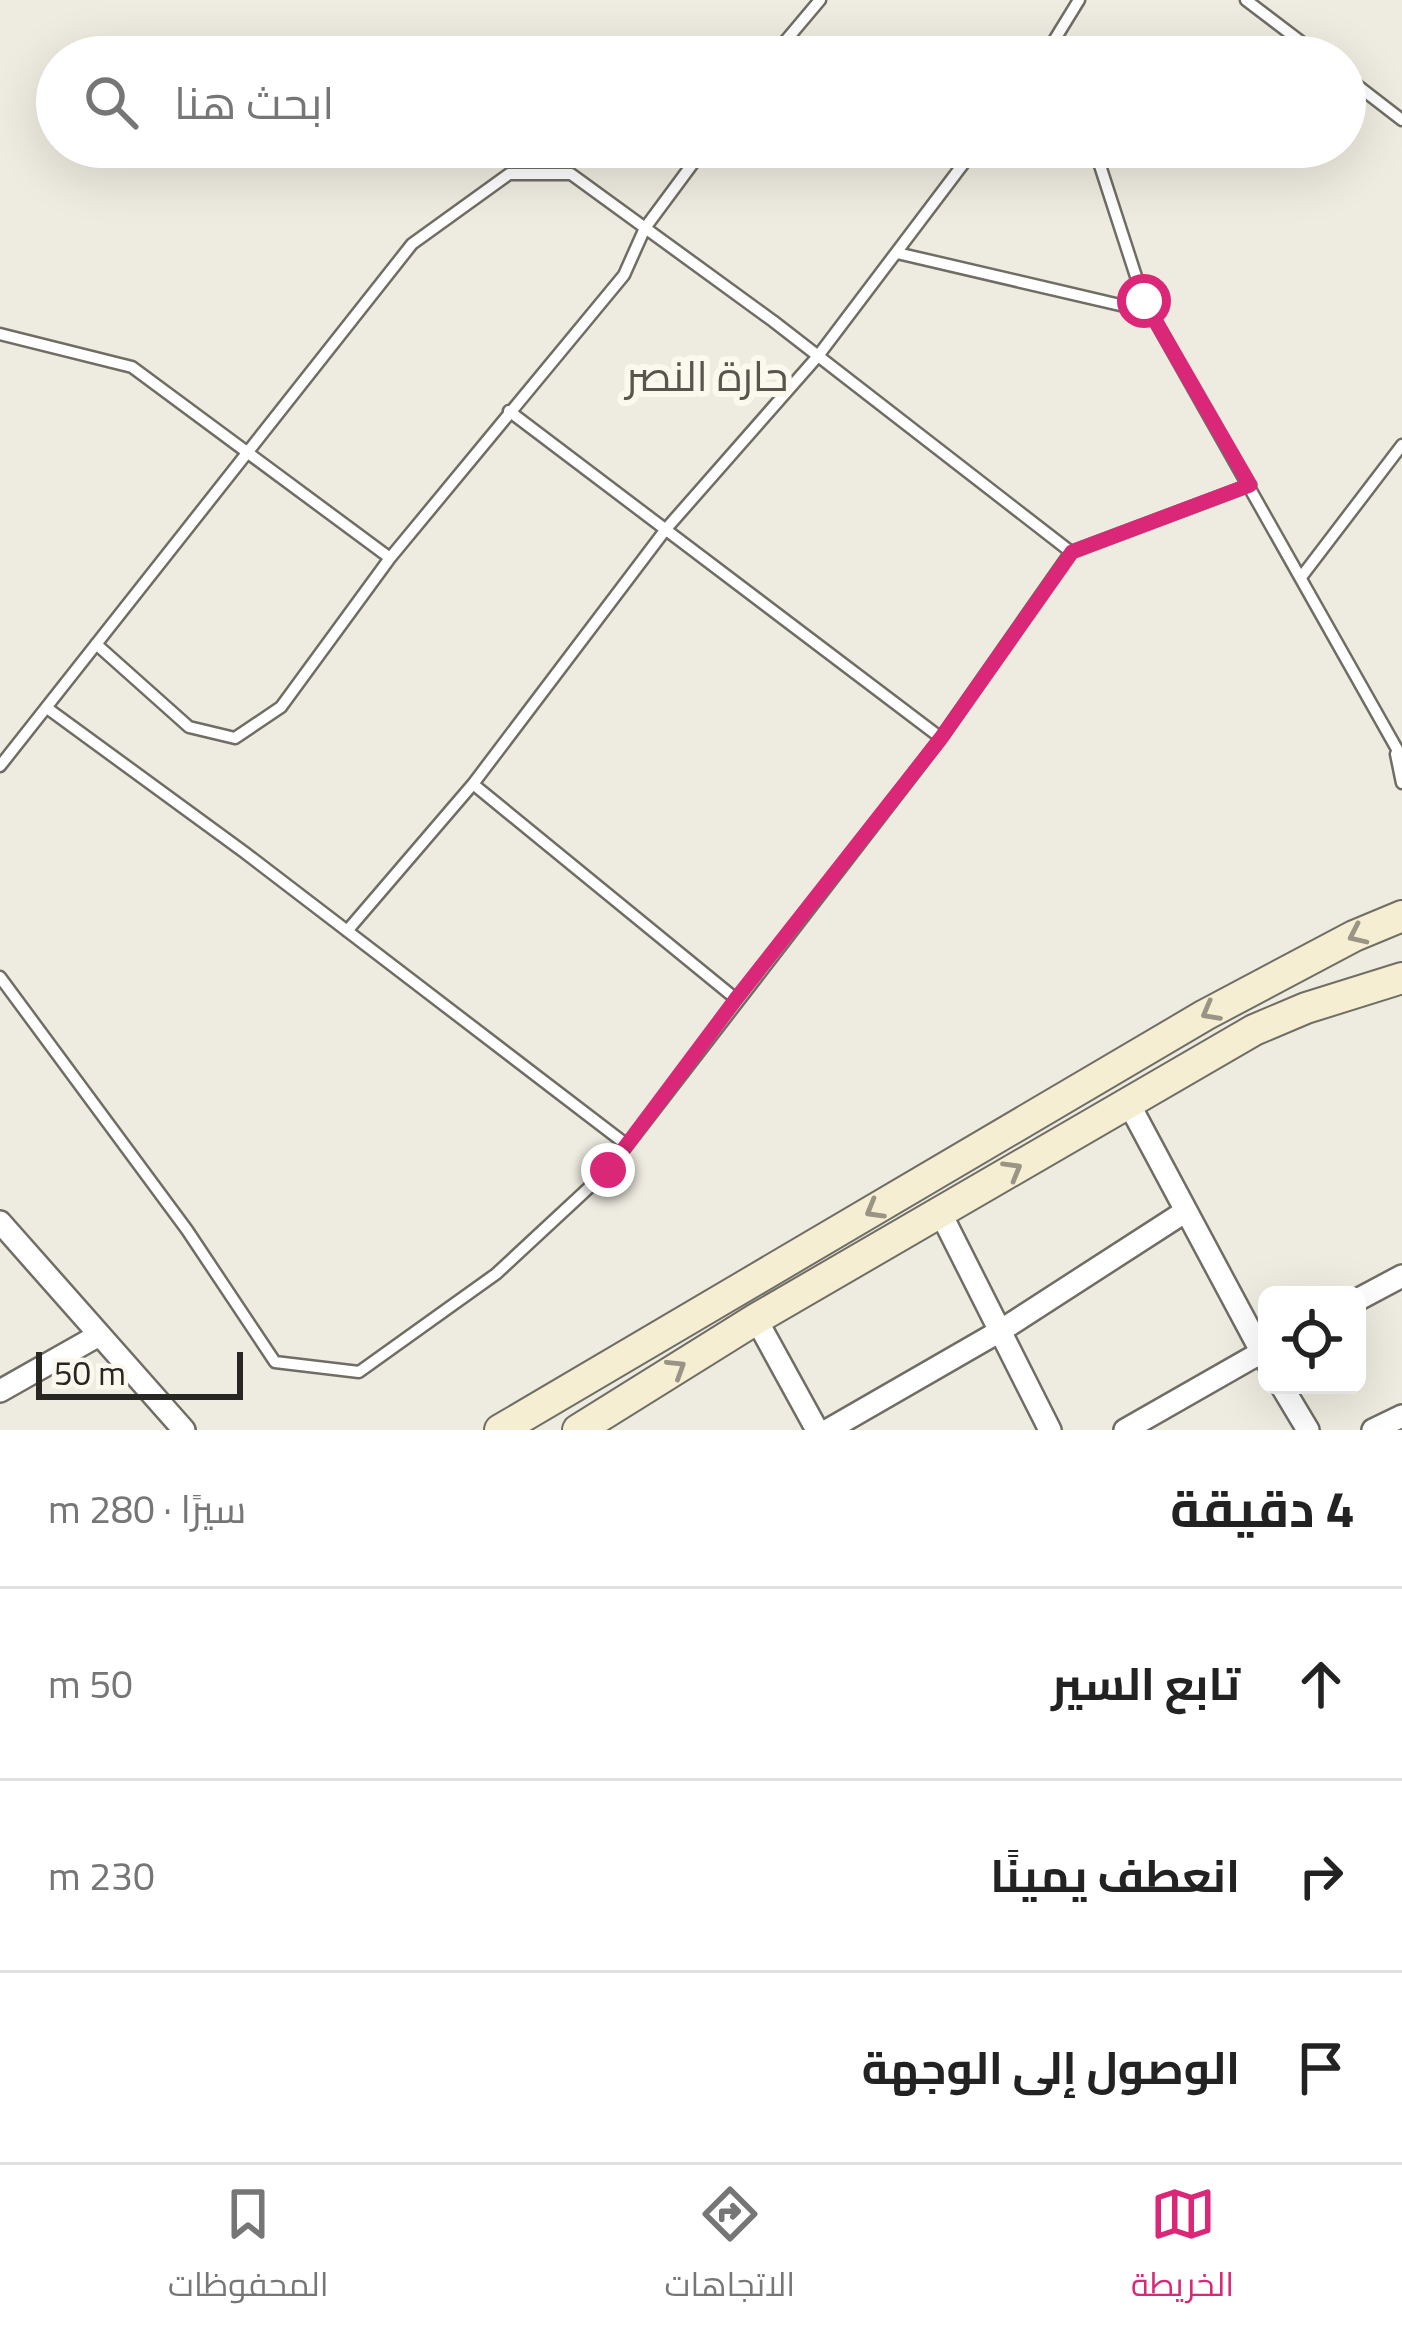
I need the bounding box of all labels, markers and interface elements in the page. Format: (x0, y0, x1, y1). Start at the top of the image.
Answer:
search box (36, 36, 1366, 168)
text: ابحث هنا (174, 60, 334, 145)
icon: search (78, 69, 144, 135)
route start (1117, 274, 1171, 328)
district label: حارة النصر (624, 336, 788, 415)
one-way arrow (1348, 921, 1369, 944)
one-way arrow (1201, 998, 1223, 1021)
route end (581, 1143, 635, 1197)
one-way arrow (1000, 1162, 1022, 1185)
one-way arrow (865, 1195, 887, 1218)
map controls (1258, 1286, 1366, 1394)
button: locate (1258, 1286, 1366, 1394)
text: 50 m (54, 1342, 126, 1404)
scale bar (36, 1346, 243, 1399)
one-way arrow (664, 1360, 686, 1382)
text: 4 دقيقة (1170, 1461, 1354, 1556)
text: سيرًا · 280 m (48, 1472, 246, 1545)
text: تابع السير (1051, 1641, 1240, 1726)
text: 50 m (48, 1647, 133, 1720)
icon: ahead (1288, 1651, 1354, 1717)
text: انعطف يمينًا (990, 1833, 1240, 1918)
text: 230 m (48, 1839, 155, 1912)
icon: right (1288, 1843, 1354, 1909)
text: الوصول إلى الوجهة (862, 2025, 1240, 2110)
icon: arrive (1288, 2035, 1354, 2101)
tab: المحفوظات (168, 2181, 329, 2315)
tab: الاتجاهات (664, 2181, 795, 2315)
tab: الخريطة (1131, 2181, 1234, 2315)

